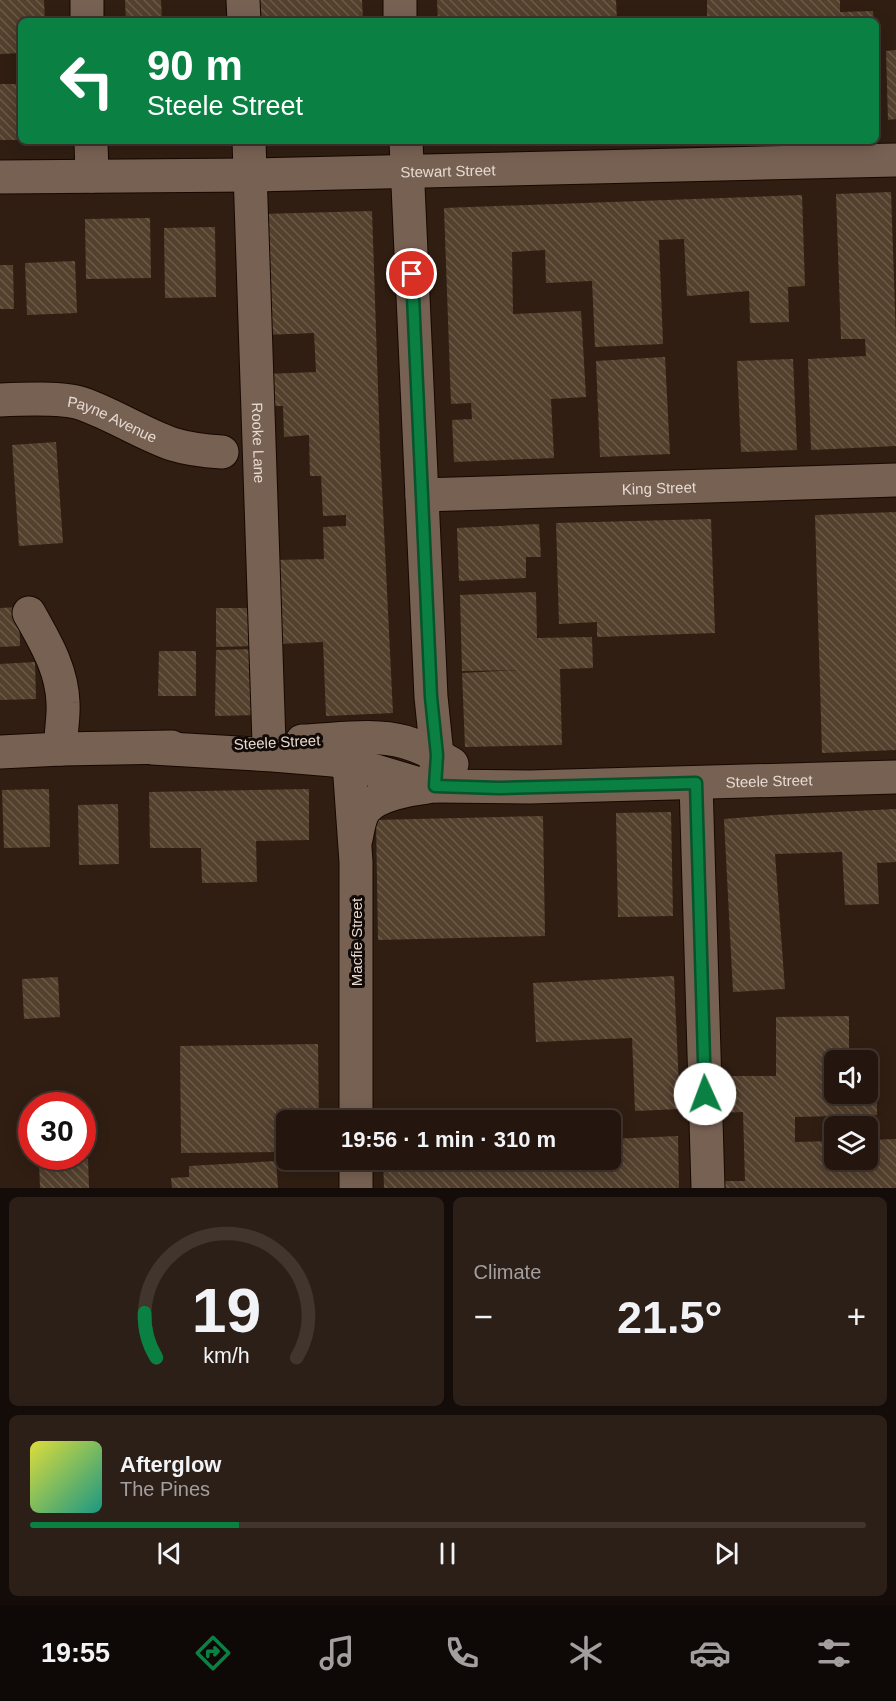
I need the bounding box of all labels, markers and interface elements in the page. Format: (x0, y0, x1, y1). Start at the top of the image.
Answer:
icon: left (48, 42, 126, 120)
text: 90 m (147, 42, 243, 89)
text: Steele Street (147, 91, 303, 121)
street label: Stewart Street (400, 161, 497, 180)
pin (386, 248, 437, 299)
icon: arrive (395, 257, 428, 290)
street label: Payne Avenue (66, 392, 160, 446)
street label: Rooke Lane (249, 402, 269, 484)
street label: King Street (621, 478, 697, 497)
street label: Steele Street (233, 731, 322, 753)
street label: Steele Street (725, 771, 813, 790)
street label: Macfie Street (348, 897, 365, 986)
map controls (824, 1050, 878, 1170)
button: sound (824, 1050, 878, 1104)
position arrow (673, 1062, 737, 1126)
speed limit sign: 30 (18, 1092, 96, 1170)
button: layers (824, 1116, 878, 1170)
text: 19:56 · 1 min · 310 m (341, 1127, 556, 1152)
text: Climate (474, 1261, 541, 1283)
text: 19 (192, 1276, 261, 1345)
text: 21.5° (617, 1292, 723, 1343)
text: − (474, 1298, 493, 1335)
text: + (847, 1298, 866, 1335)
text: km/h (203, 1345, 249, 1369)
text: Afterglow (120, 1452, 221, 1477)
text: The Pines (120, 1478, 210, 1500)
icon: previous (153, 1537, 186, 1570)
icon: pause (431, 1537, 464, 1570)
icon: next (710, 1537, 743, 1570)
icon: directions (192, 1632, 234, 1674)
icon: music (316, 1632, 358, 1674)
icon: phone (441, 1632, 483, 1674)
icon: climate (565, 1632, 607, 1674)
icon: car (689, 1632, 731, 1674)
icon: filters (813, 1632, 855, 1674)
text: 19:55 (41, 1638, 110, 1668)

